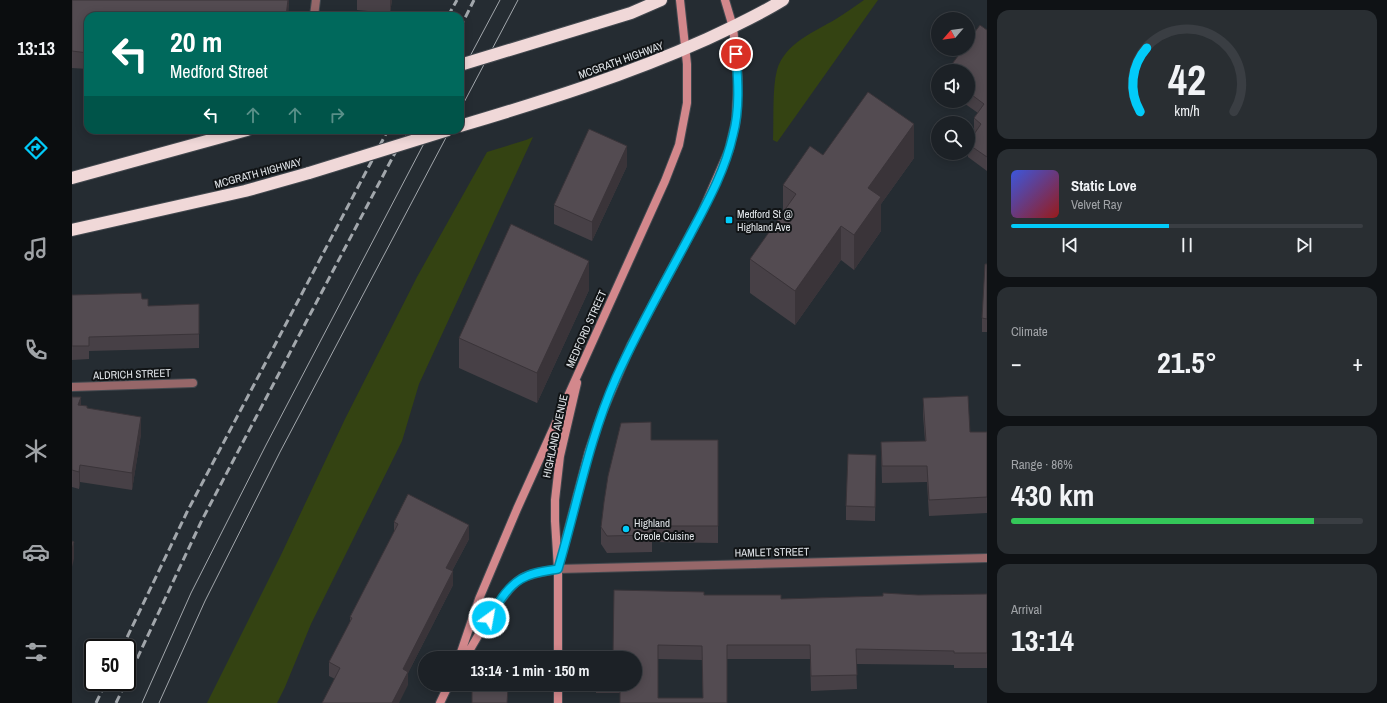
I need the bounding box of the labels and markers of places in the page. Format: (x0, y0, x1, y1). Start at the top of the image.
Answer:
pin (719, 37, 753, 71)
place label: Medford St @ Highland Ave (737, 207, 793, 234)
marker: Medford St @ Highland Ave (724, 215, 734, 225)
place label: Highland Creole Cuisine (634, 516, 694, 543)
marker: Highland Creole Cuisine (621, 524, 631, 534)

